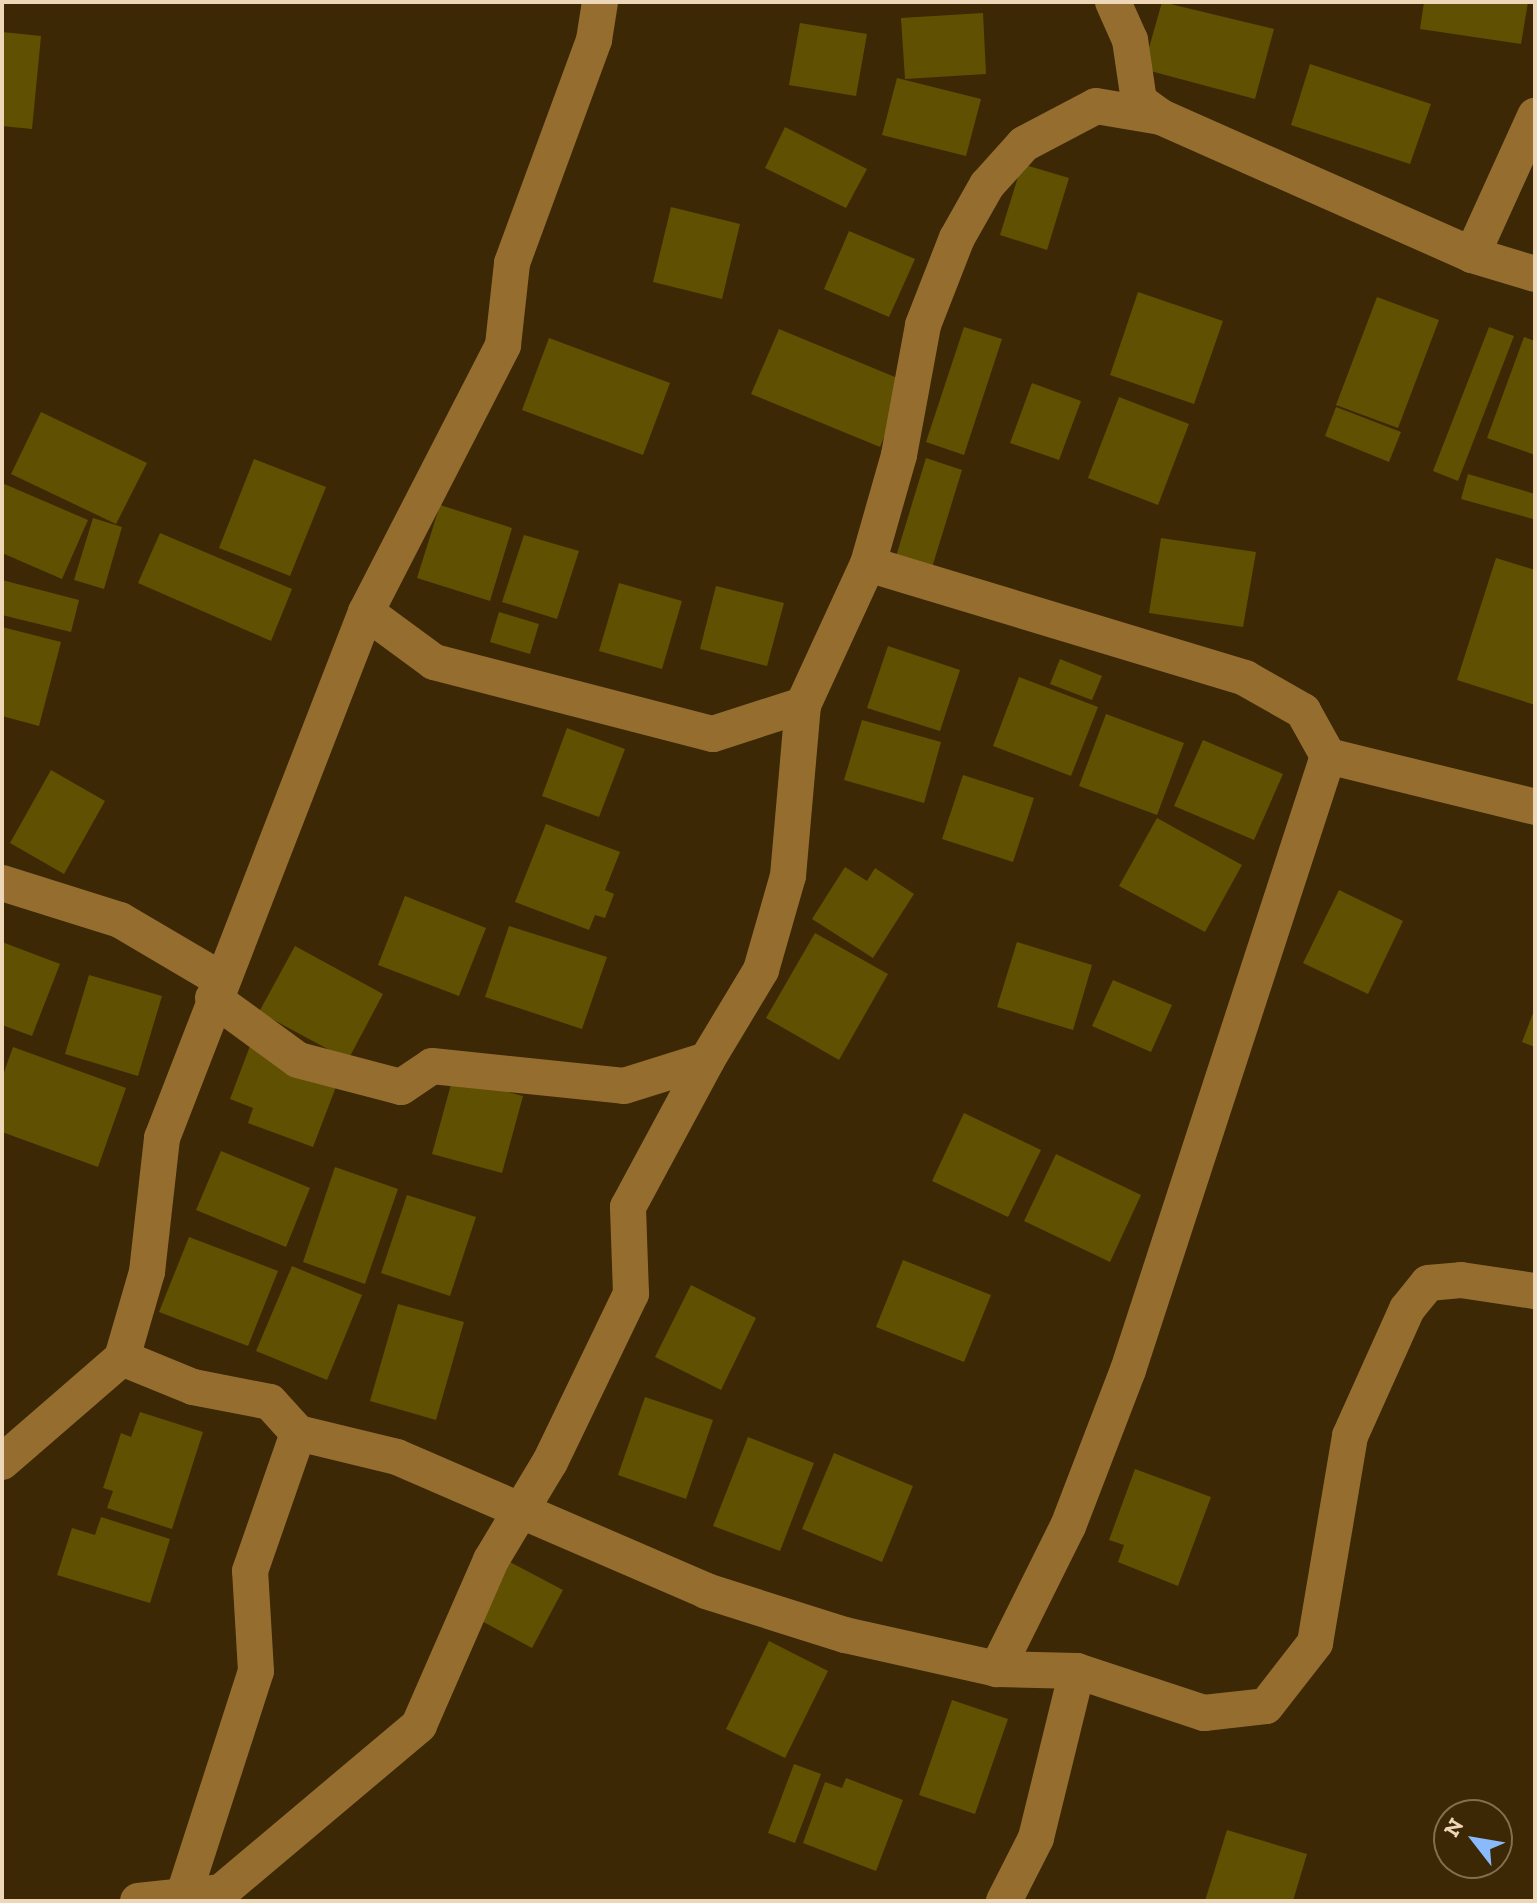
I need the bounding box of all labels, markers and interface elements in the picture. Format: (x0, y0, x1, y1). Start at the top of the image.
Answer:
north arrow (1433, 1799, 1513, 1879)
text: N (1438, 1813, 1470, 1842)

